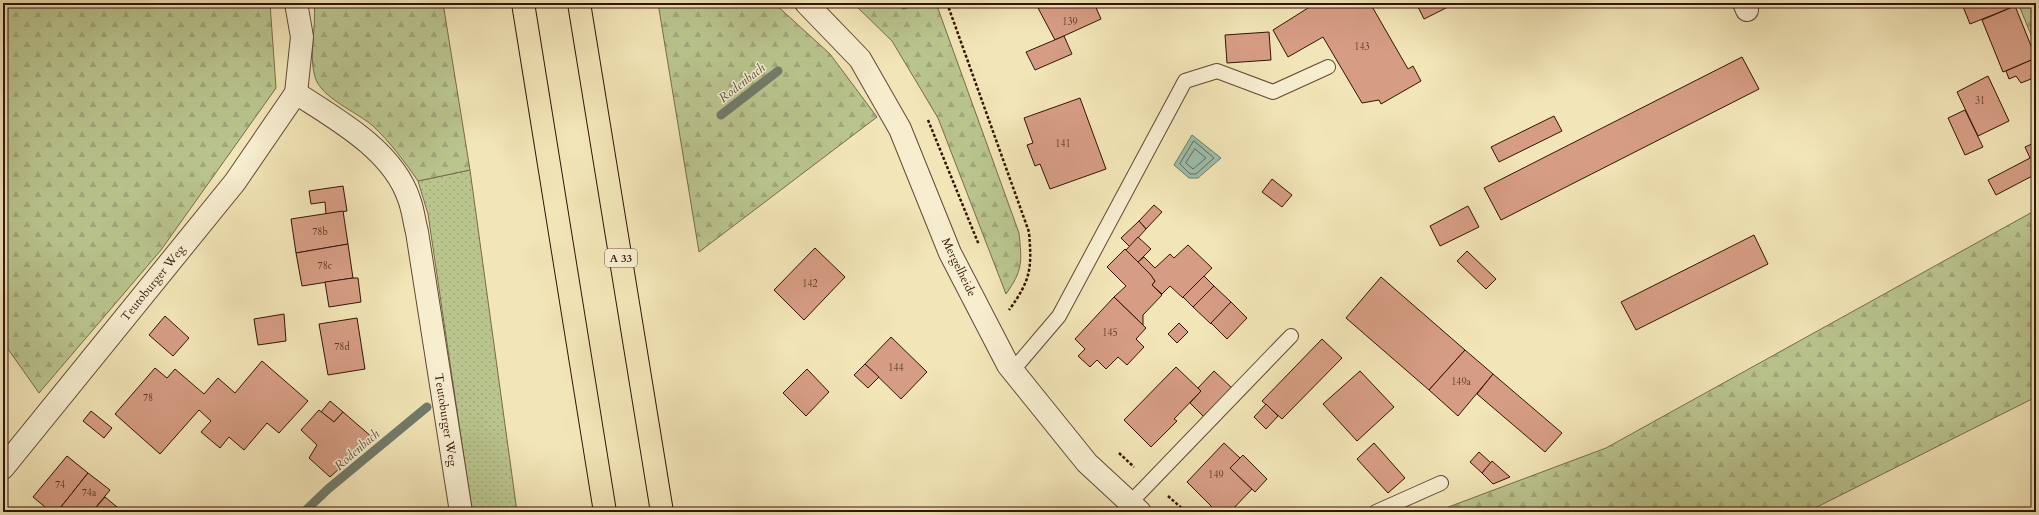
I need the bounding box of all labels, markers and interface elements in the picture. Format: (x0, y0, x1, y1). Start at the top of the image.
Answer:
house number: 139 (1062, 15, 1078, 29)
house number: 143 (1354, 40, 1370, 54)
water label: Rodenbach (715, 59, 770, 107)
house number: 31 (1975, 94, 1985, 108)
house number: 141 (1055, 137, 1071, 151)
house number: 78b (312, 225, 328, 239)
street label: Mergelheide (938, 235, 980, 299)
street label: Teutoburger Weg (117, 241, 189, 324)
road number: A 33 (605, 249, 637, 267)
house number: 78c (318, 259, 333, 273)
house number: 142 (802, 277, 818, 291)
house number: 145 (1102, 326, 1118, 340)
house number: 78d (334, 340, 350, 354)
house number: 144 (888, 361, 904, 375)
street label: Teutoburger Weg (431, 372, 461, 468)
house number: 149a (1451, 375, 1472, 389)
house number: 78 (143, 391, 153, 405)
water label: Rodenbach (330, 425, 384, 475)
house number: 149 (1208, 468, 1224, 482)
house number: 74 (55, 478, 65, 492)
house number: 74a (82, 486, 97, 500)

